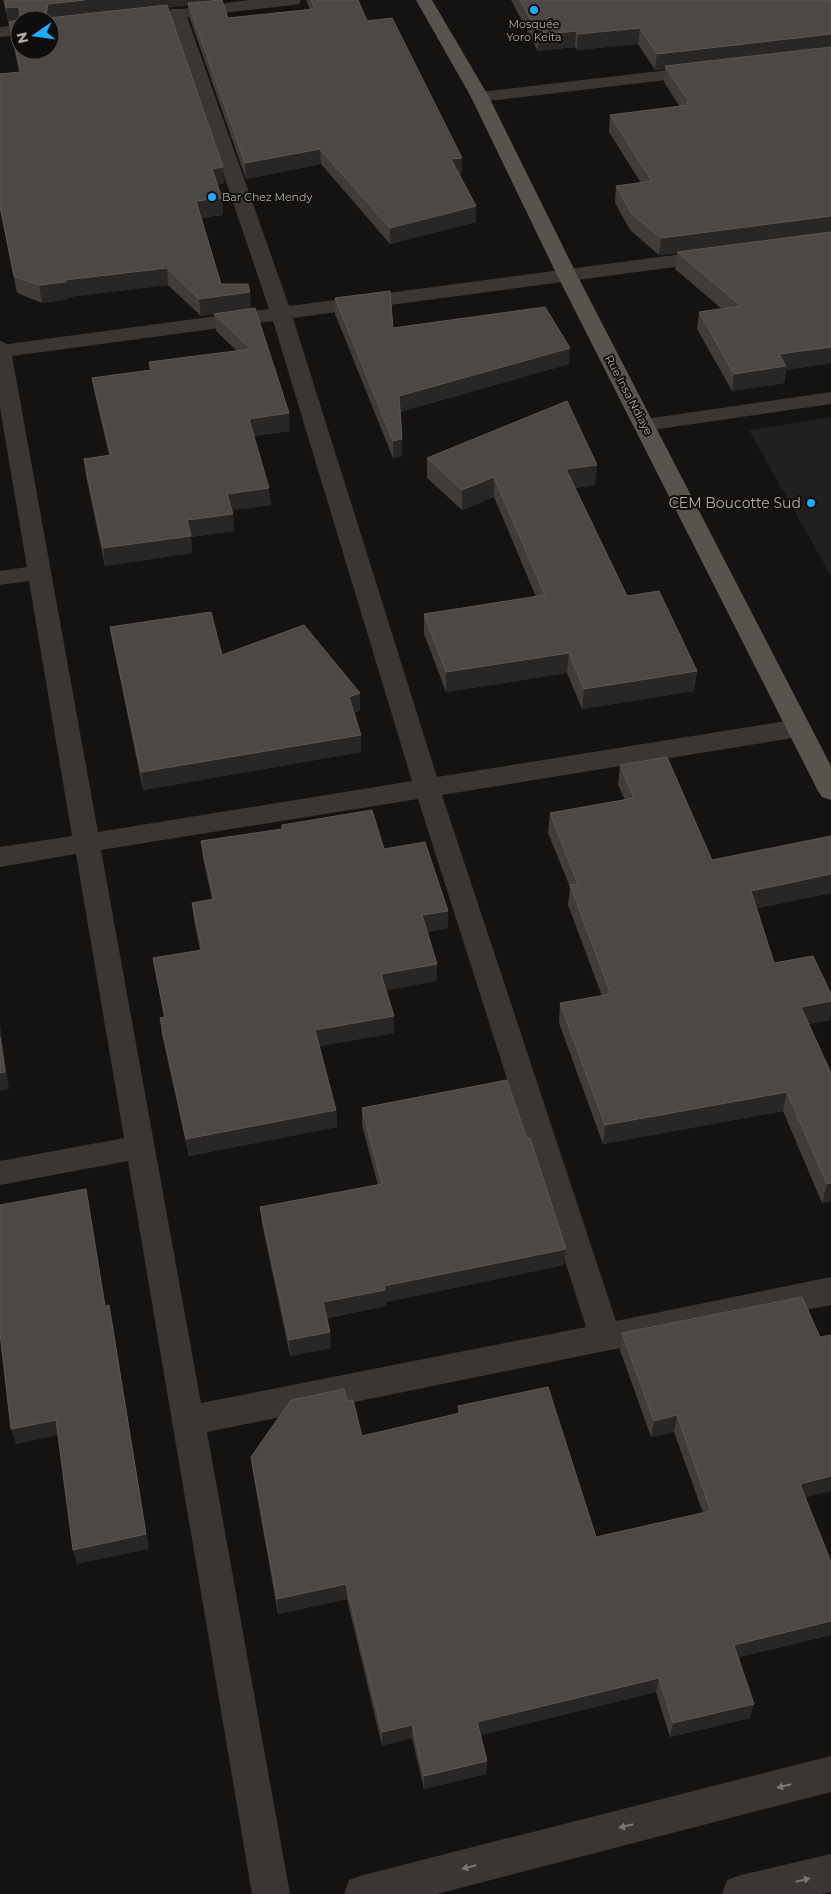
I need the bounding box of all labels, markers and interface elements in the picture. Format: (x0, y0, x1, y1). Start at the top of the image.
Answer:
marker: Mosquée Yoro Keita (528, 4, 540, 16)
north arrow (10, 10, 60, 60)
place label: Mosquée Yoro Keita (506, 17, 562, 44)
text: N (12, 30, 32, 45)
place label: Bar Chez Mendy (222, 190, 312, 204)
marker: Bar Chez Mendy (206, 191, 218, 203)
street label: Rue Insa Ndiaye (602, 353, 656, 438)
place label: CEM Boucotte Sud (669, 494, 801, 512)
marker: CEM Boucotte Sud (805, 497, 817, 509)
one-way arrow (776, 1782, 791, 1790)
one-way arrow (619, 1823, 634, 1831)
one-way arrow (461, 1863, 477, 1871)
one-way arrow (795, 1876, 810, 1884)

